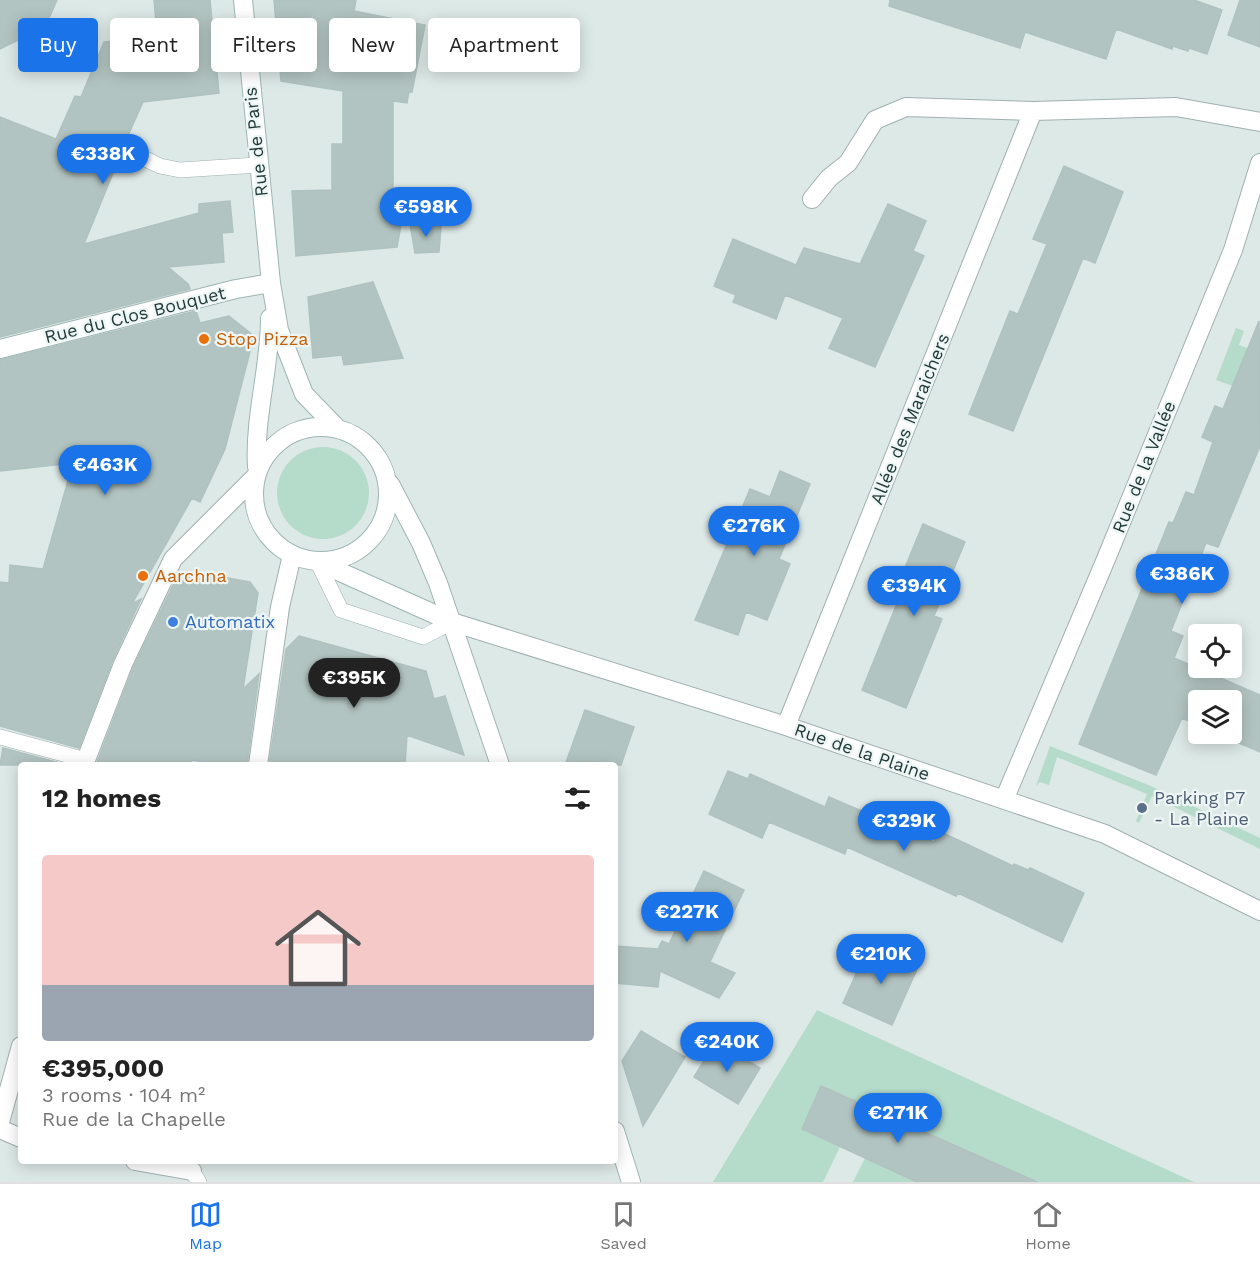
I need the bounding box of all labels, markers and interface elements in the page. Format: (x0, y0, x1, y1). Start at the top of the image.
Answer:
chip: Buy (18, 18, 98, 72)
chip: Rent (110, 18, 199, 72)
chip: Filters (211, 18, 317, 72)
chip: New (329, 18, 416, 72)
chip: Apartment (428, 18, 580, 72)
street label: Rue de Paris (239, 86, 272, 198)
pin: €338K (61, 134, 145, 185)
text: €338K (71, 141, 135, 165)
pin: €598K (384, 187, 468, 238)
text: €598K (394, 194, 458, 218)
street label: Rue du Clos Bouquet (42, 282, 228, 347)
place label: Stop Pizza (216, 328, 308, 349)
street label: Allée des Maraichers (866, 330, 953, 507)
marker: Stop Pizza (197, 332, 211, 346)
street label: Rue de la Vallée (1107, 398, 1180, 536)
pin: €463K (63, 445, 147, 496)
text: €463K (73, 452, 138, 476)
pin: €276K (712, 506, 796, 557)
text: €276K (722, 513, 786, 537)
pin: €386K (1140, 554, 1224, 605)
text: €386K (1150, 561, 1214, 585)
place label: Aarchna (155, 565, 227, 586)
pin: €394K (872, 566, 956, 617)
marker: Aarchna (136, 569, 150, 583)
text: €394K (882, 573, 947, 597)
place label: Automatix (185, 611, 275, 632)
marker: Automatix (166, 615, 180, 629)
map controls (1188, 624, 1242, 744)
button: locate (1188, 624, 1242, 678)
pin: €395K (312, 658, 396, 709)
text: €395K (322, 665, 386, 689)
button: layers (1188, 690, 1242, 744)
street label: Rue de la Plaine (792, 719, 933, 785)
icon: filters (561, 782, 594, 815)
text: 12 homes (42, 783, 161, 813)
place label: Parking P7 - La Plaine (1154, 787, 1249, 829)
pin: €329K (862, 801, 946, 852)
marker: Parking P7 - La Plaine (1135, 801, 1149, 815)
text: €329K (872, 808, 936, 832)
pin: €227K (645, 892, 729, 943)
icon: home (264, 894, 372, 1002)
text: €227K (655, 899, 719, 923)
pin: €210K (839, 934, 923, 985)
text: €210K (850, 941, 912, 965)
pin: €240K (685, 1022, 769, 1073)
text: €240K (694, 1029, 760, 1053)
text: €395,000 (42, 1053, 164, 1083)
text: 3 rooms · 104 m² (42, 1083, 205, 1107)
pin: €271K (856, 1093, 940, 1144)
text: €271K (868, 1100, 928, 1124)
text: Rue de la Chapelle (42, 1107, 226, 1131)
tab: Map (189, 1198, 222, 1253)
tab: Saved (600, 1198, 647, 1253)
tab: Home (1025, 1198, 1071, 1253)

